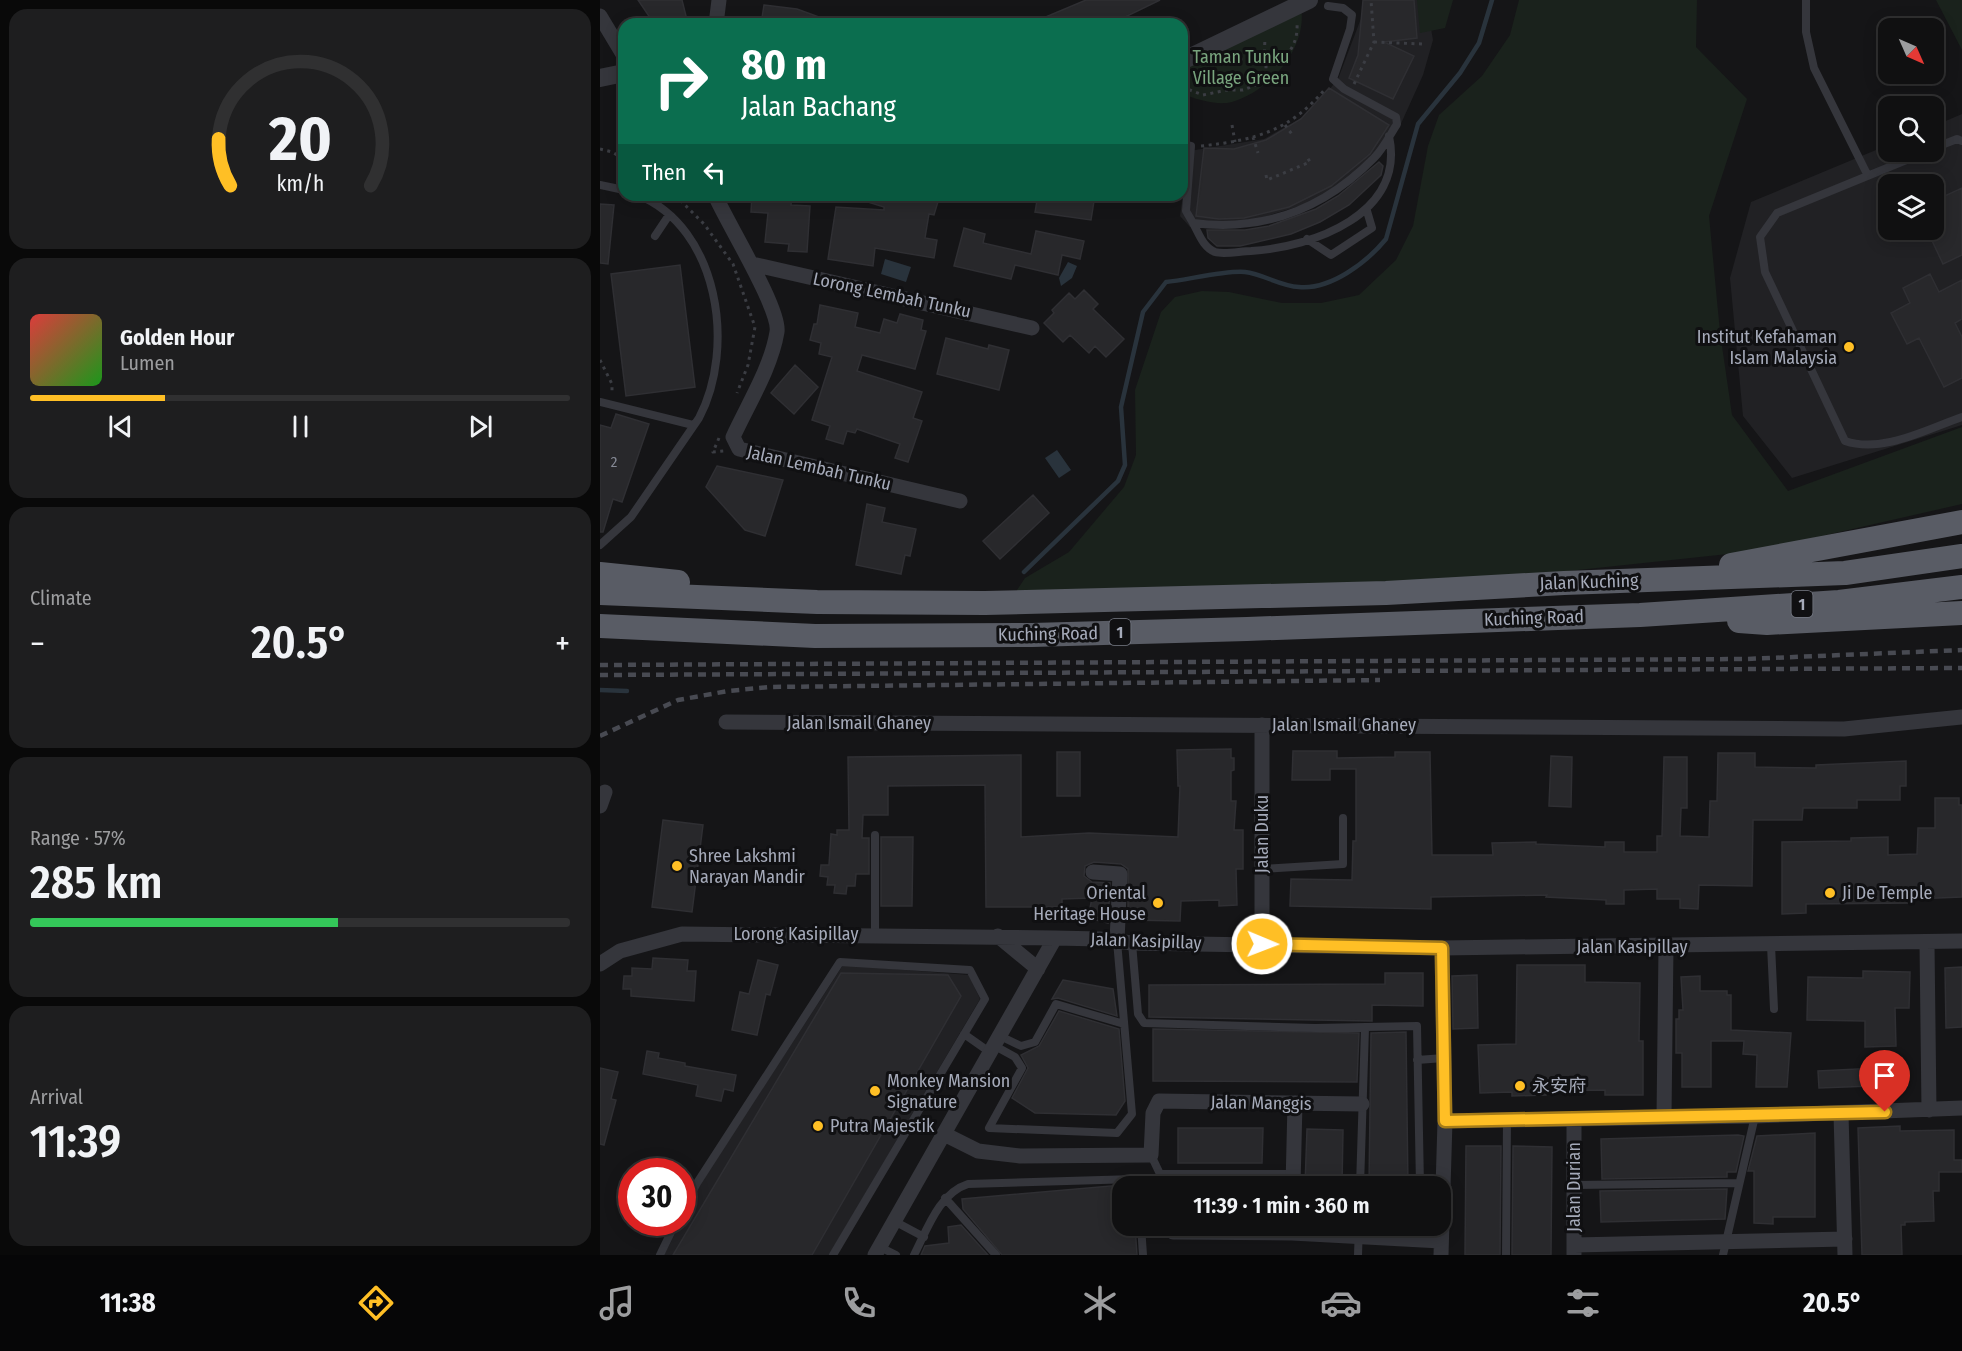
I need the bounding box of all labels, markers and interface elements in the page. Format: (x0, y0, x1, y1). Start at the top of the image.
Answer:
north arrow (1878, 18, 1944, 84)
map controls (1878, 18, 1944, 240)
text: 80 m (741, 40, 827, 90)
icon: right (642, 42, 720, 120)
park label: Taman Tunku Village Green (1193, 46, 1289, 89)
text: Jalan Bachang (741, 91, 896, 123)
button: search (1878, 96, 1944, 162)
text: 20 (268, 102, 331, 177)
icon: left (698, 156, 731, 189)
text: Then (642, 159, 686, 186)
text: km/h (276, 171, 324, 197)
button: layers (1878, 174, 1944, 240)
street label: Lorong Lembah Tunku (811, 268, 973, 322)
text: Golden Hour (120, 324, 234, 351)
place label: Institut Kefahaman Islam Malaysia (1697, 326, 1837, 369)
marker: Institut Kefahaman Islam Malaysia (1842, 340, 1856, 354)
text: Lumen (120, 351, 175, 375)
icon: previous (104, 410, 137, 443)
icon: pause (284, 410, 317, 443)
icon: next (464, 410, 497, 443)
street label: Jalan Lembah Tunku (745, 441, 893, 495)
house number: 2 (611, 453, 618, 471)
street label: Jalan Kuching (1539, 569, 1639, 595)
text: Climate (30, 586, 92, 610)
road number: 1 (1792, 591, 1812, 617)
street label: Kuching Road (1484, 605, 1584, 631)
text: 20.5° (251, 616, 349, 670)
road number: 1 (1110, 619, 1130, 645)
street label: Kuching Road (998, 622, 1098, 646)
text: − (30, 624, 45, 664)
text: + (555, 624, 570, 664)
street label: Jalan Ismail Ghaney (787, 712, 931, 734)
street label: Jalan Ismail Ghaney (1272, 714, 1416, 736)
street label: Jalan Duku (1251, 795, 1273, 873)
text: Range · 57% (30, 826, 126, 850)
place label: Shree Lakshmi Narayan Mandir (689, 845, 806, 888)
text: 285 km (30, 856, 162, 910)
marker: Shree Lakshmi Narayan Mandir (670, 859, 684, 873)
place label: Oriental Heritage House (1033, 882, 1146, 925)
place label: Ji De Temple (1842, 882, 1933, 904)
marker: Ji De Temple (1823, 886, 1837, 900)
marker: Oriental Heritage House (1151, 896, 1165, 910)
position arrow (1230, 912, 1294, 976)
street label: Lorong Kasipillay (734, 923, 858, 945)
street label: Jalan Kasipillay (1090, 928, 1202, 954)
street label: Jalan Kasipillay (1576, 936, 1688, 958)
pin (1859, 1050, 1910, 1112)
icon: arrive (1868, 1059, 1901, 1092)
place label: Monkey Mansion Signature (887, 1070, 1010, 1113)
place label: 永安府 (1532, 1075, 1586, 1097)
marker: 永安府 (1513, 1079, 1527, 1093)
marker: Monkey Mansion Signature (868, 1084, 882, 1098)
text: Arrival (30, 1085, 83, 1109)
street label: Jalan Manggis (1210, 1091, 1312, 1115)
text: 11:39 (30, 1115, 121, 1169)
place label: Putra Majestik (830, 1115, 935, 1137)
marker: Putra Majestik (811, 1119, 825, 1133)
street label: Jalan Durian (1563, 1142, 1585, 1232)
speed limit sign: 30 (618, 1158, 696, 1236)
text: 11:39 · 1 min · 360 m (1193, 1192, 1370, 1219)
icon: directions (355, 1282, 397, 1324)
icon: music (596, 1282, 638, 1324)
icon: phone (838, 1282, 880, 1324)
icon: climate (1079, 1282, 1121, 1324)
icon: car (1320, 1282, 1362, 1324)
icon: filters (1562, 1282, 1604, 1324)
text: 11:38 (100, 1287, 156, 1319)
text: 20.5° (1803, 1287, 1862, 1319)

